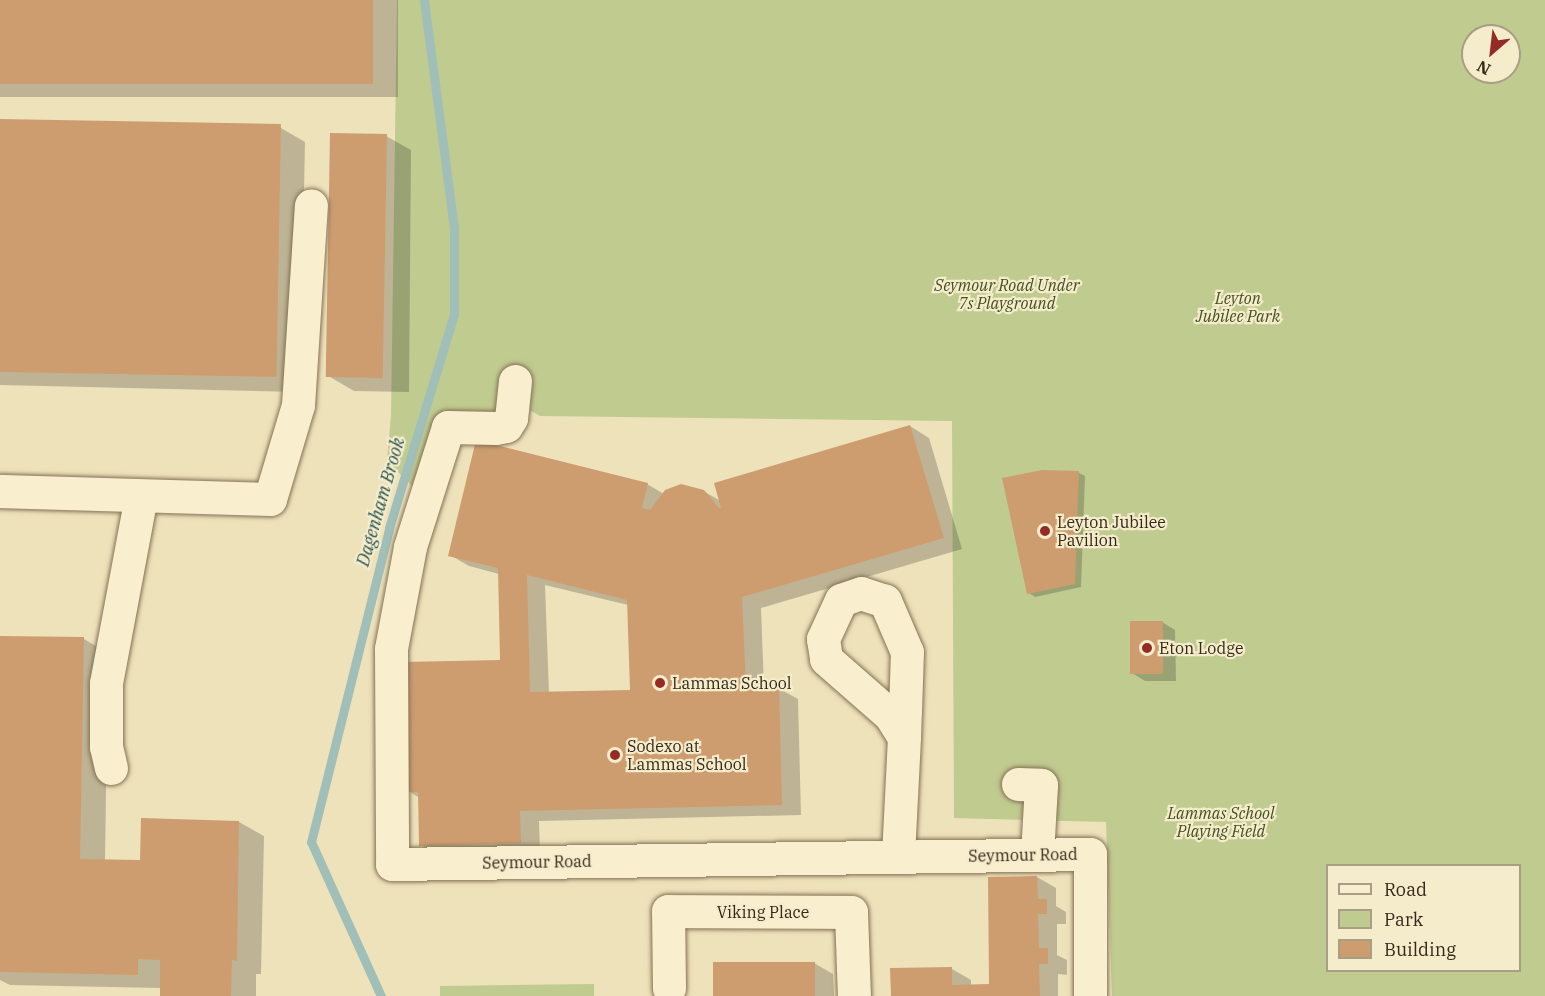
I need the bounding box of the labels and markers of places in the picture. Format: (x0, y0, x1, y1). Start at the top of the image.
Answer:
place label: Leyton Jubilee Pavilion (1057, 512, 1166, 550)
marker: Leyton Jubilee Pavilion (1038, 524, 1052, 538)
place label: Eton Lodge (1159, 638, 1243, 658)
marker: Eton Lodge (1140, 641, 1154, 655)
place label: Lammas School (672, 673, 792, 693)
marker: Lammas School (653, 676, 667, 690)
place label: Sodexo at Lammas School (627, 736, 747, 774)
marker: Sodexo at Lammas School (608, 748, 622, 762)

